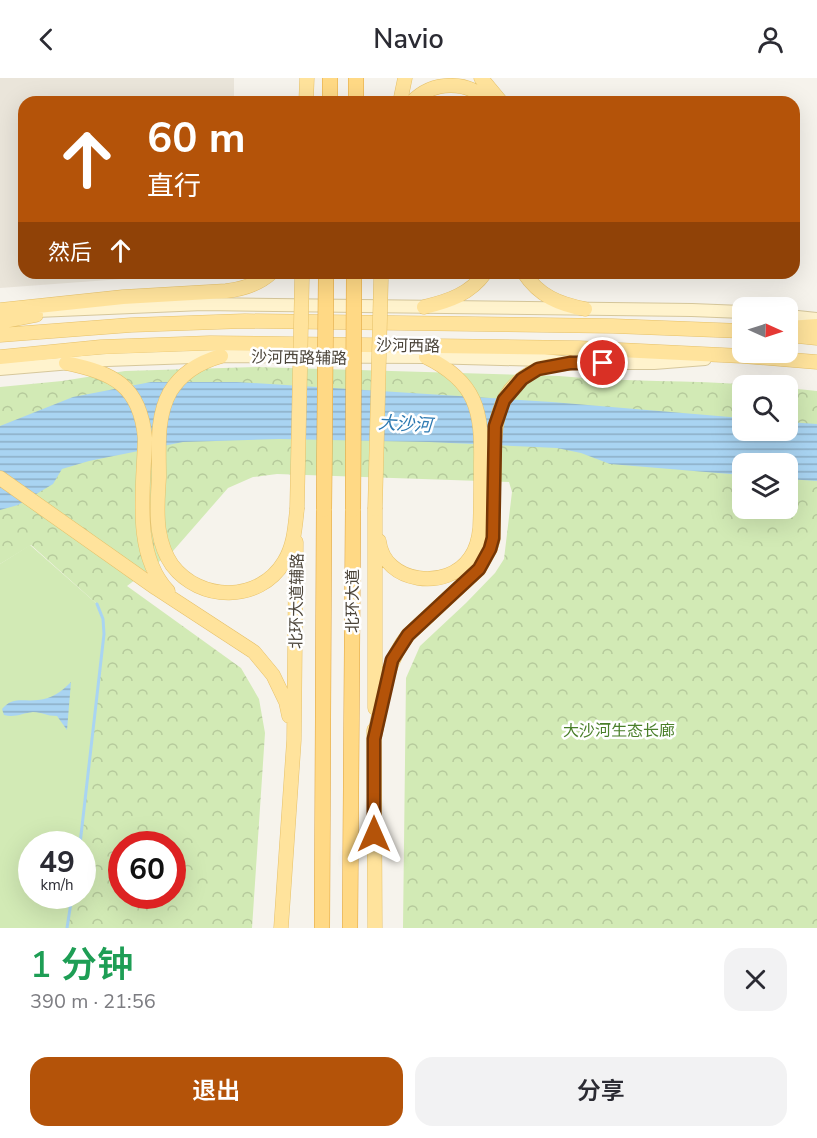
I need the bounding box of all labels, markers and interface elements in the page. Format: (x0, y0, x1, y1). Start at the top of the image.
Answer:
text: Navio (373, 21, 444, 58)
icon: back (30, 23, 63, 56)
icon: person (754, 23, 787, 56)
text: 60 m (147, 110, 246, 167)
icon: ahead (48, 120, 126, 198)
text: 直行 (147, 168, 201, 205)
icon: ahead (104, 234, 137, 267)
text: 然后 (48, 238, 92, 268)
north arrow (732, 297, 798, 363)
map controls (732, 297, 798, 519)
street label: 沙河西路 (376, 334, 440, 358)
pin (577, 337, 628, 388)
street label: 沙河西路辅路 (251, 346, 347, 370)
icon: arrive (586, 346, 619, 379)
button: search (732, 375, 798, 441)
water label: 大沙河 (377, 411, 436, 438)
button: layers (732, 453, 798, 519)
street label: 北环大道辅路 (285, 553, 309, 649)
street label: 北环大道 (342, 569, 364, 633)
park label: 大沙河生态长廊 (563, 720, 675, 742)
position arrow (342, 802, 406, 866)
speed limit sign: 60 (108, 831, 186, 909)
text: 49 (39, 842, 75, 883)
text: km/h (40, 875, 74, 895)
text: 1 分钟 (30, 941, 133, 990)
button: close (724, 948, 787, 1011)
text: 390 m · 21:56 (30, 988, 156, 1015)
button: 退出 (30, 1057, 403, 1126)
button: 分享 (415, 1057, 787, 1126)

